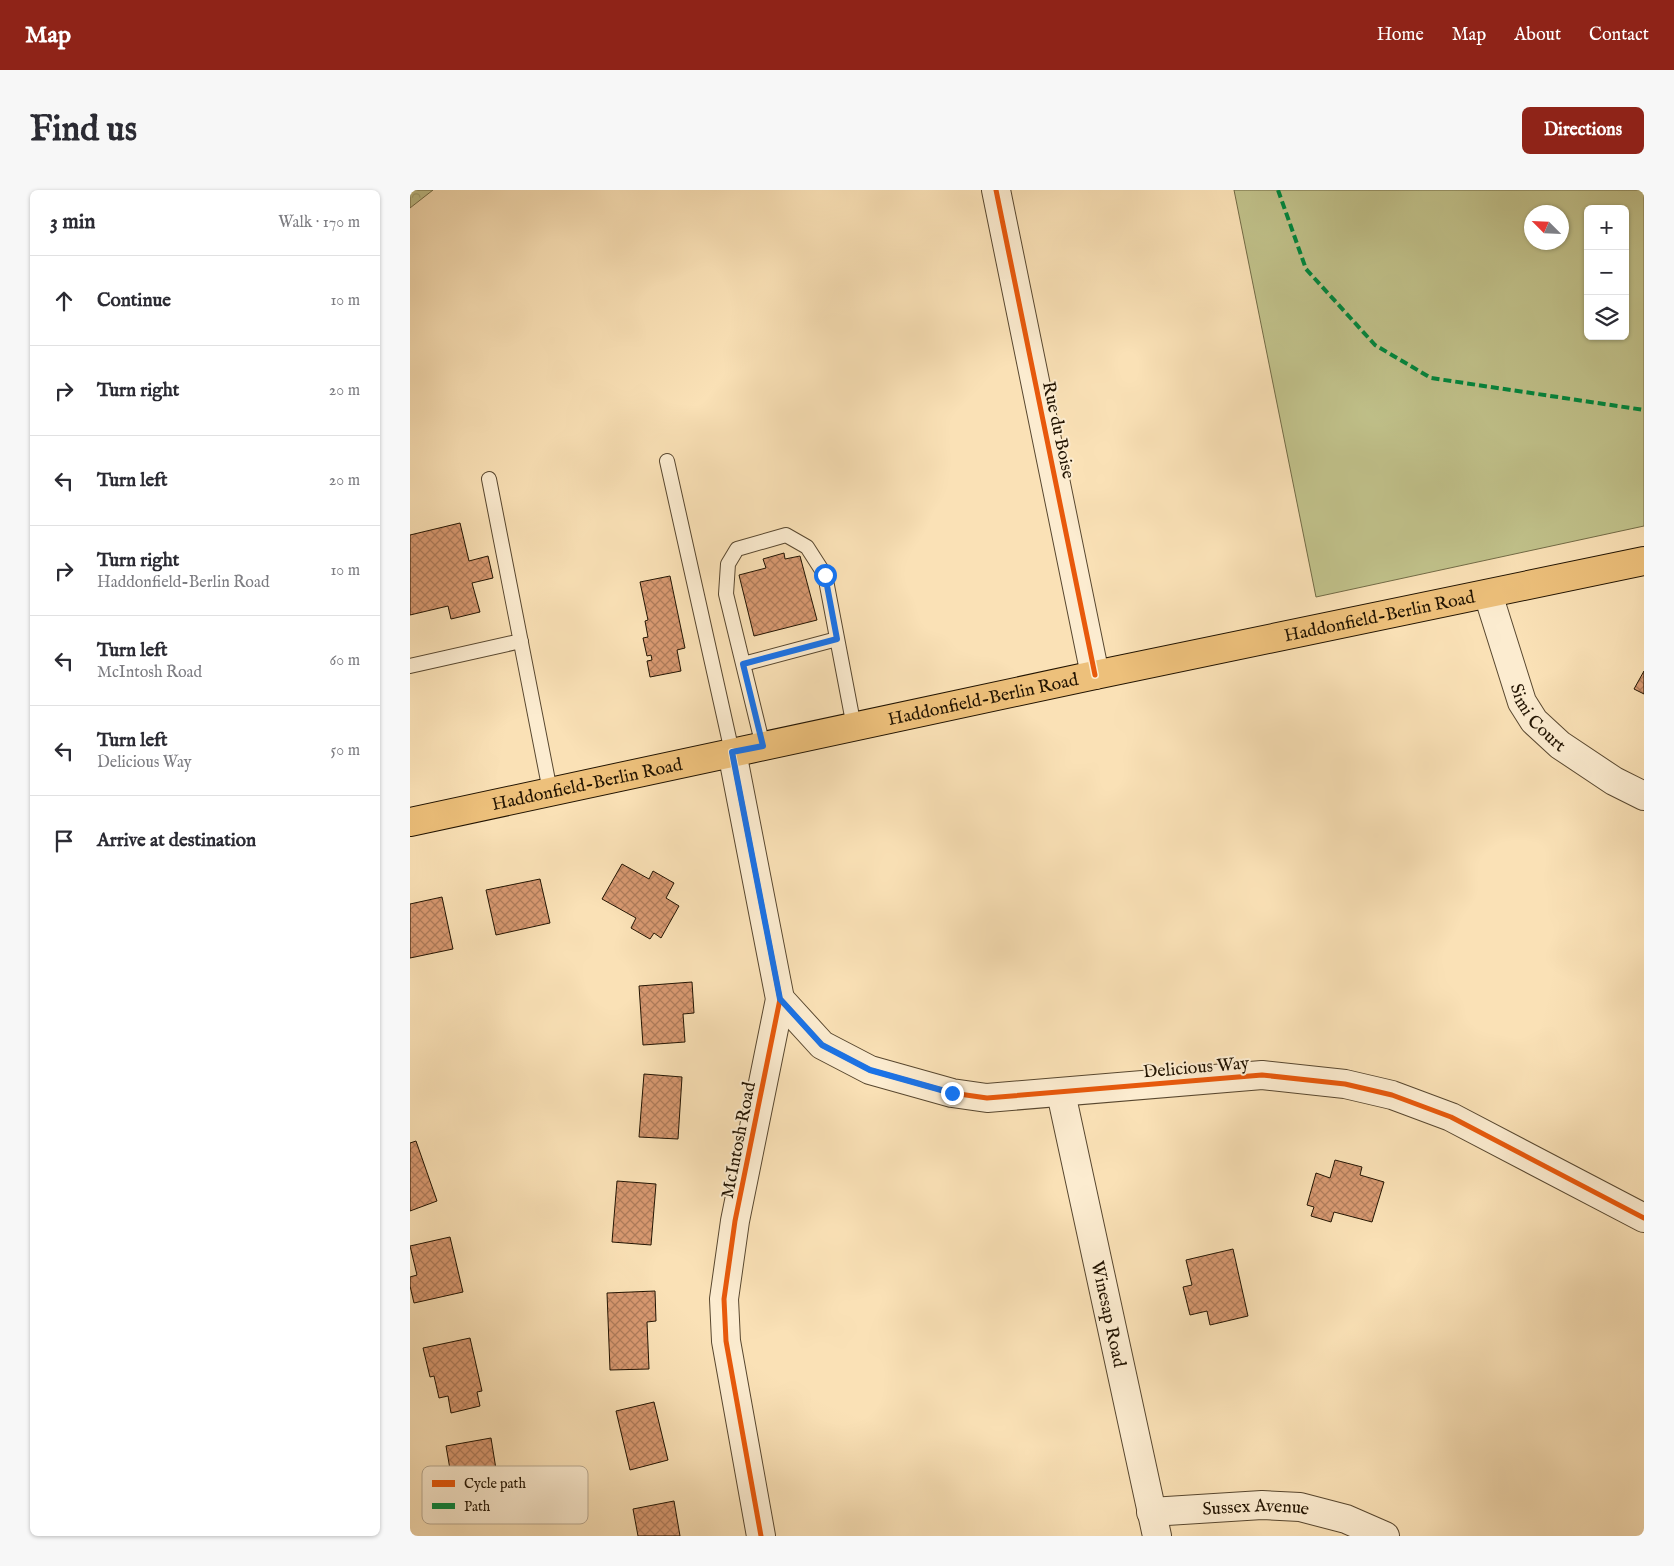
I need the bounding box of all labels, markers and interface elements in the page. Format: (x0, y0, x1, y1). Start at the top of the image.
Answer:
text: Map (25, 20, 71, 51)
text: Home (1377, 24, 1424, 47)
text: Map (1452, 24, 1486, 47)
text: About (1514, 24, 1561, 47)
text: Contact (1589, 24, 1649, 47)
button: Directions (1522, 107, 1644, 154)
text: Find us (30, 108, 137, 153)
north arrow (1524, 205, 1569, 250)
map controls (1584, 205, 1629, 340)
button: + (1584, 205, 1629, 250)
text: 3 min (50, 209, 95, 236)
text: Walk · 170 m (278, 213, 360, 233)
button: − (1584, 250, 1629, 295)
icon: ahead (50, 287, 78, 315)
text: Continue (97, 289, 171, 313)
text: 10 m (330, 291, 360, 311)
button: layers (1584, 295, 1629, 340)
icon: right (50, 377, 78, 405)
text: Turn right (97, 379, 179, 403)
street label: Rue du Boise (1036, 380, 1079, 481)
text: 20 m (329, 381, 360, 401)
icon: left (50, 467, 78, 495)
text: Turn left (97, 469, 168, 493)
text: 20 m (329, 471, 360, 491)
text: Turn right (97, 549, 179, 573)
icon: right (50, 557, 78, 585)
text: 10 m (330, 561, 360, 581)
route start (814, 564, 837, 587)
text: Haddonfield-Berlin Road (97, 573, 269, 593)
street label: Haddonfield-Berlin Road (1282, 586, 1477, 648)
text: Turn left (97, 639, 168, 663)
icon: left (50, 647, 78, 675)
text: 60 m (330, 651, 360, 671)
text: McIntosh Road (97, 663, 202, 683)
street label: Haddonfield-Berlin Road (886, 669, 1081, 732)
street label: Simi Court (1504, 681, 1569, 758)
text: Turn left (97, 729, 168, 753)
icon: left (50, 737, 78, 765)
text: 50 m (331, 741, 360, 761)
text: Delicious Way (97, 753, 192, 773)
street label: Haddonfield-Berlin Road (490, 754, 685, 817)
icon: arrive (50, 827, 78, 855)
text: Arrive at destination (97, 829, 256, 853)
street label: Delicious Way (1142, 1052, 1250, 1085)
street label: McIntosh Road (717, 1080, 762, 1200)
route end (941, 1082, 964, 1105)
street label: Winesap Road (1085, 1259, 1130, 1370)
legend (422, 1466, 588, 1524)
text: Cycle path (464, 1475, 526, 1493)
street label: Sussex Avenue (1202, 1495, 1312, 1522)
text: Path (464, 1498, 491, 1516)

